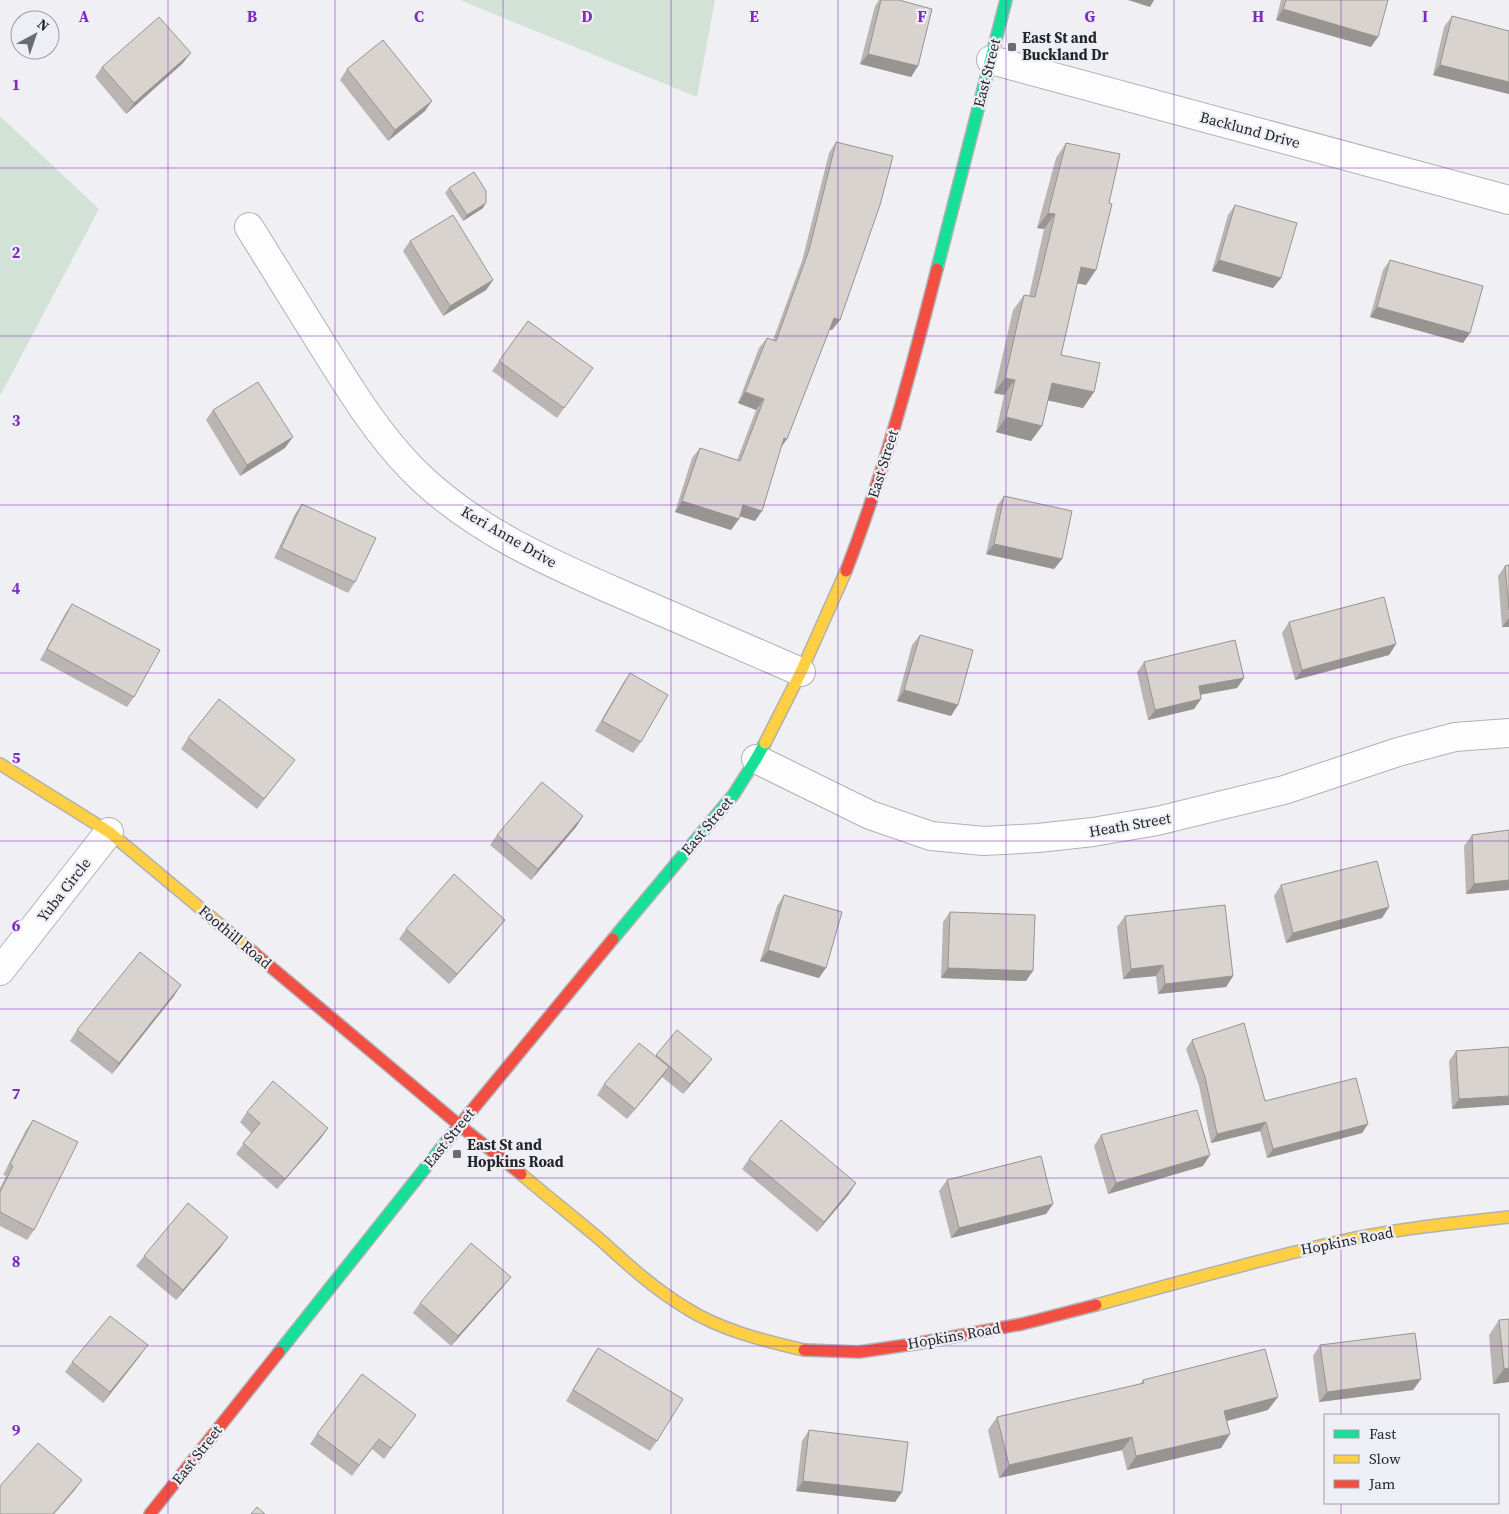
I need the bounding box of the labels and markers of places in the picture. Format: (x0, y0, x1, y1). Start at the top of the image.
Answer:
place label: East St and Buckland Dr (1022, 27, 1109, 65)
marker: East St and Buckland Dr (1006, 41, 1018, 53)
place label: East St and Hopkins Road (467, 1134, 564, 1172)
marker: East St and Hopkins Road (451, 1148, 463, 1160)

